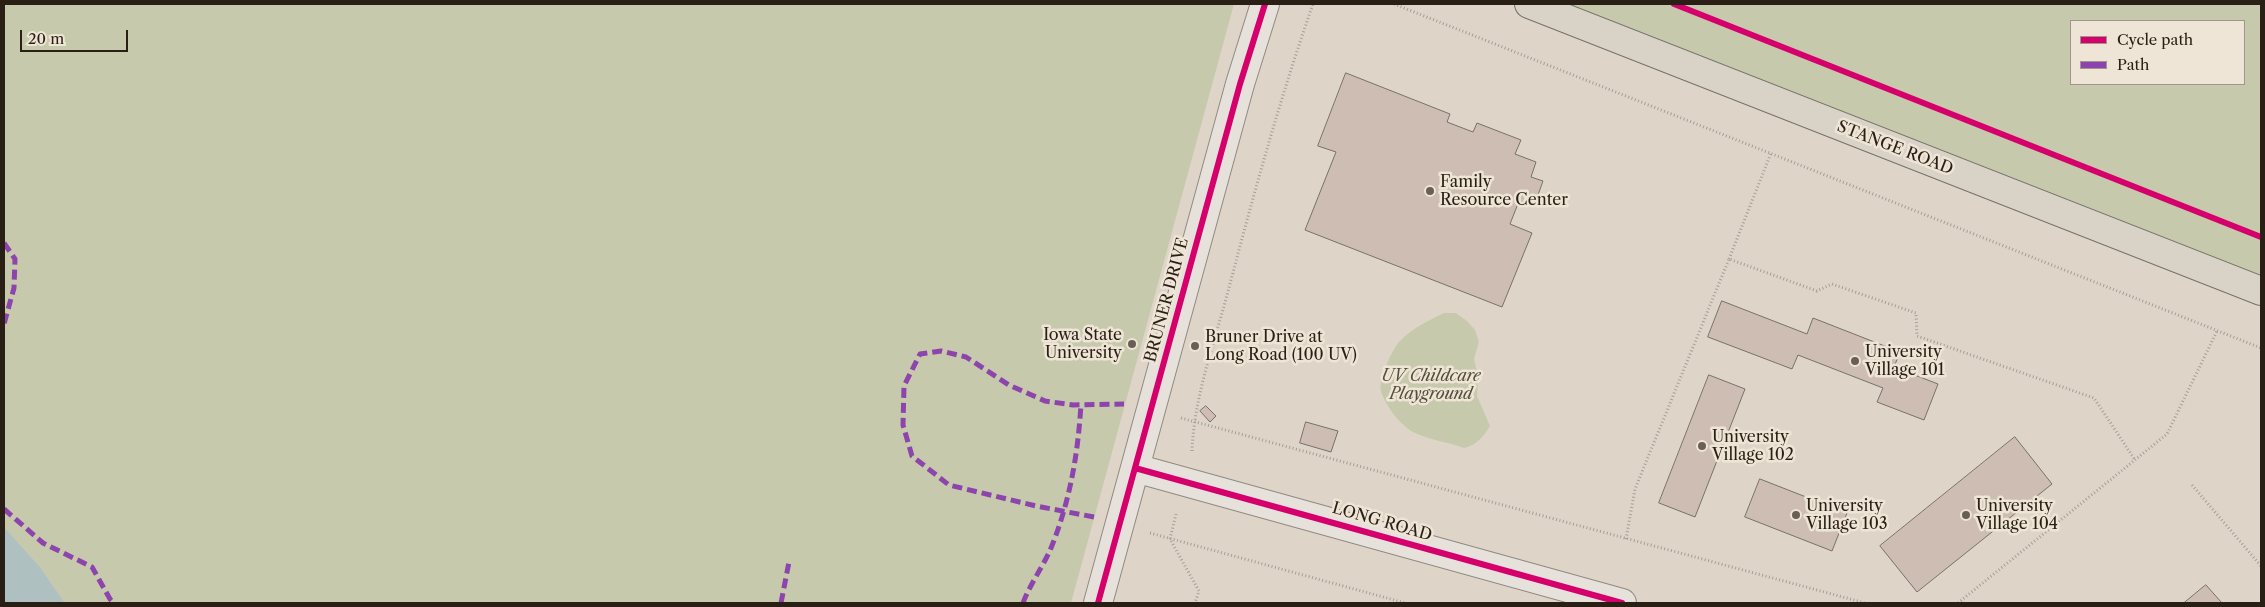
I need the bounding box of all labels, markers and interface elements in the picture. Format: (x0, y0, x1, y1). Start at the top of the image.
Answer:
scale bar (22, 20, 130, 52)
legend (2070, 20, 2245, 85)
text: 20 m (28, 29, 64, 48)
text: Cycle path (2117, 30, 2193, 49)
text: Path (2117, 55, 2149, 74)
street label: STANGE ROAD (1834, 117, 1956, 179)
place label: Family Resource Center (1440, 172, 1568, 210)
marker: Family Resource Center (1424, 185, 1436, 197)
street label: BRUNER DRIVE (1141, 236, 1193, 364)
place label: Iowa State University (1043, 325, 1122, 363)
place label: Bruner Drive at Long Road (100 UV) (1205, 327, 1357, 365)
marker: Iowa State University (1126, 338, 1138, 350)
marker: Bruner Drive at Long Road (100 UV) (1189, 340, 1201, 352)
place label: University Village 101 (1865, 342, 1945, 380)
marker: University Village 101 (1849, 355, 1861, 367)
park label: UV Childcare Playground (1381, 366, 1481, 404)
place label: University Village 102 (1712, 427, 1794, 465)
marker: University Village 102 (1696, 440, 1708, 452)
place label: University Village 103 (1806, 496, 1888, 534)
place label: University Village 104 (1976, 496, 2058, 534)
street label: LONG ROAD (1330, 499, 1434, 545)
marker: University Village 103 (1790, 509, 1802, 521)
marker: University Village 104 (1960, 509, 1972, 521)

